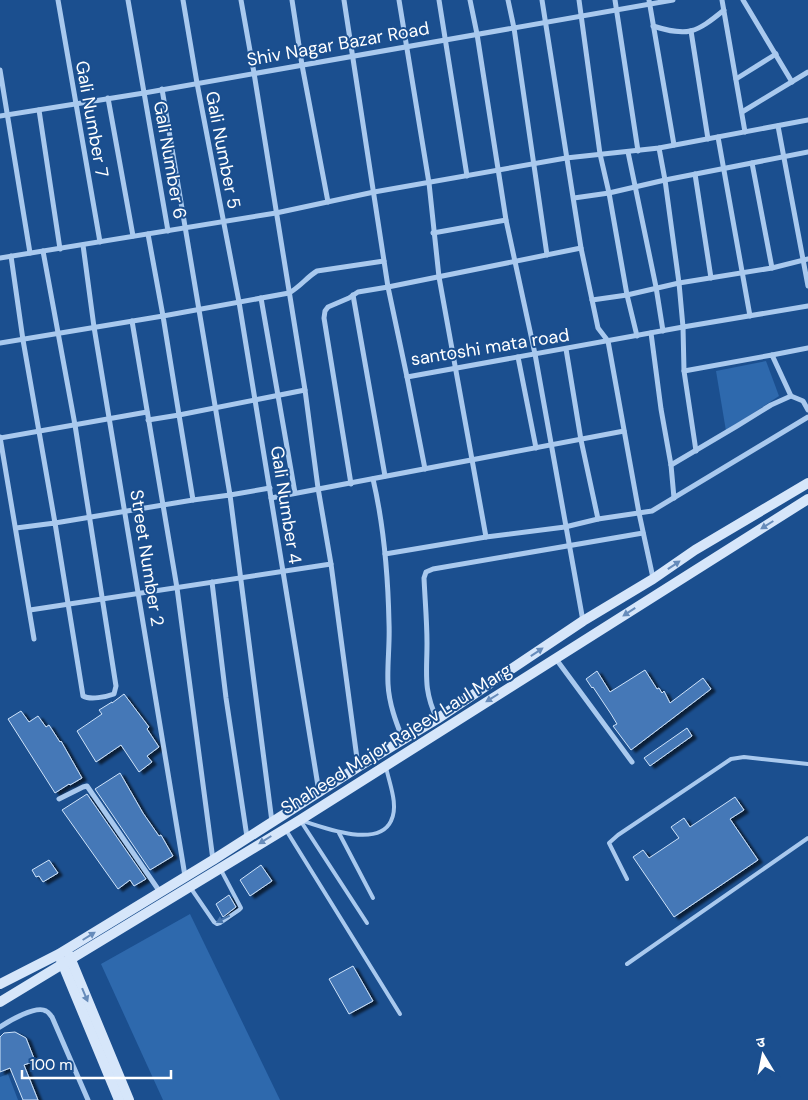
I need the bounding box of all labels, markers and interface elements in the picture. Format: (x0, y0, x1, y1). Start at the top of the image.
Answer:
street label: Shiv Nagar Bazar Road (245, 16, 431, 72)
street label: Gali Number 7 (70, 59, 114, 179)
street label: Gali Number 5 (200, 89, 246, 211)
street label: Gali Number 6 (148, 99, 192, 221)
street label: santoshi mata road (409, 323, 571, 371)
street label: Gali Number 4 (265, 444, 307, 566)
street label: Street Number 2 (124, 488, 170, 628)
one-way arrow (760, 521, 773, 530)
one-way arrow (667, 560, 680, 570)
one-way arrow (623, 607, 636, 617)
one-way arrow (530, 647, 543, 657)
street label: Shaheed Major Rajeev Laul Marg (276, 658, 516, 820)
one-way arrow (485, 694, 498, 703)
one-way arrow (258, 836, 272, 845)
one-way arrow (216, 915, 231, 924)
one-way arrow (83, 931, 96, 940)
one-way arrow (81, 988, 89, 1003)
north arrow (738, 1030, 788, 1080)
text: उ (755, 1032, 767, 1052)
scale bar (22, 1048, 171, 1080)
text: 100 m (30, 1055, 73, 1075)

